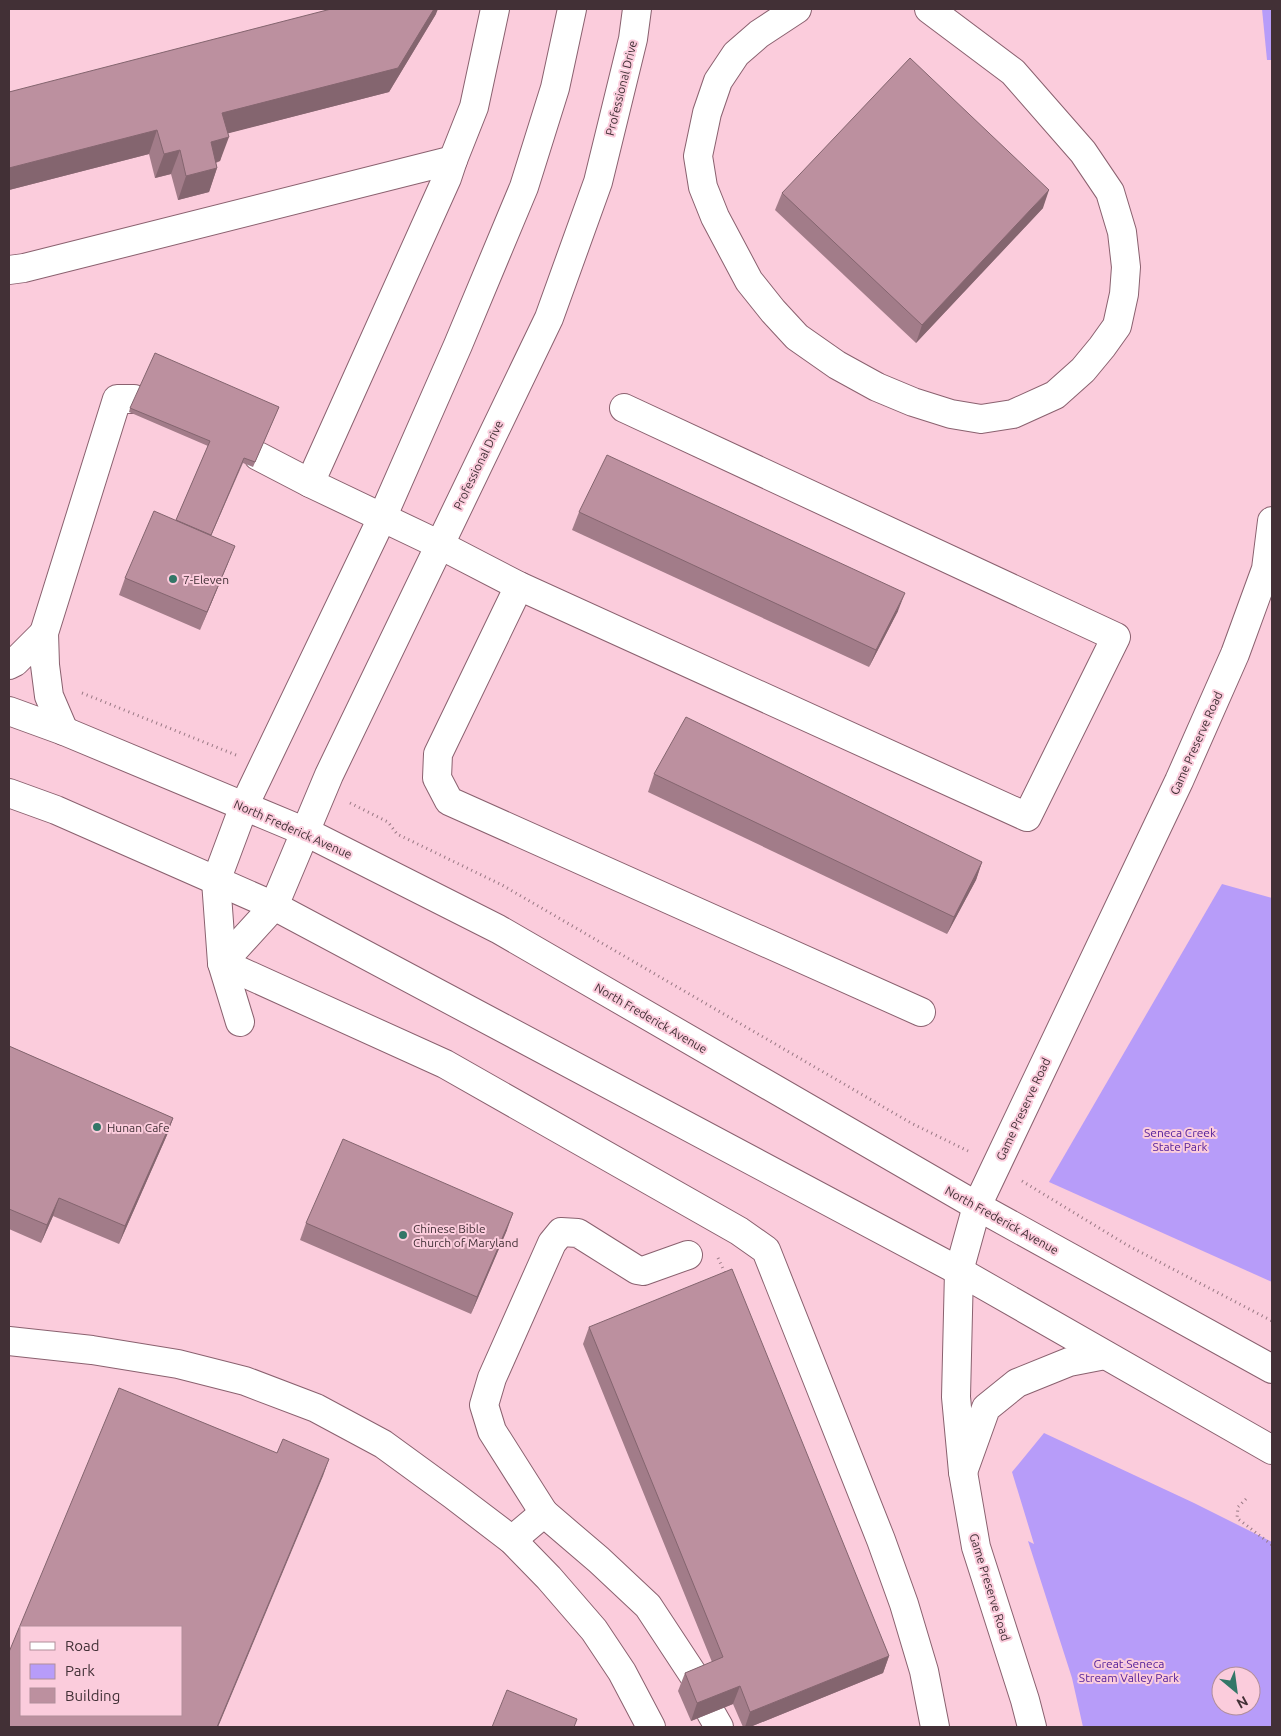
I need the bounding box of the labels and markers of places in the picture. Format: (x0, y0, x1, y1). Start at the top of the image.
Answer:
marker: 7-Eleven (167, 573, 179, 585)
place label: 7-Eleven (183, 573, 229, 586)
marker: Hunan Cafe (91, 1121, 103, 1133)
place label: Hunan Cafe (107, 1121, 170, 1134)
place label: Chinese Bible Church of Maryland (413, 1222, 519, 1249)
marker: Chinese Bible Church of Maryland (397, 1229, 409, 1241)

